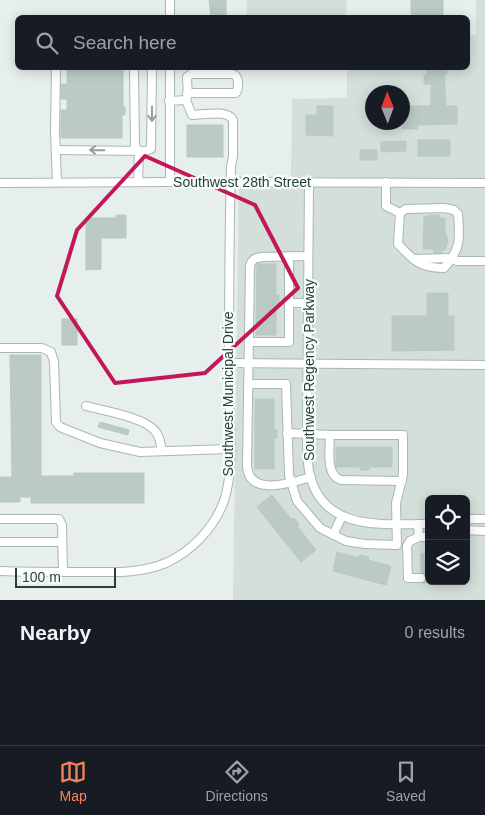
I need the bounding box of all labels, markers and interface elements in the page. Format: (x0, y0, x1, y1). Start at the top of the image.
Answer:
search box (15, 15, 470, 70)
icon: search (33, 29, 61, 57)
text: Search here (73, 32, 177, 53)
north arrow (365, 85, 410, 130)
one-way arrow (147, 106, 157, 122)
one-way arrow (89, 145, 106, 155)
street label: Southwest 28th Street (173, 174, 311, 190)
street label: Southwest Regency Parkway (301, 279, 317, 461)
street label: Southwest Municipal Drive (220, 311, 236, 476)
map controls (425, 495, 470, 585)
button: locate (425, 495, 470, 540)
button: layers (425, 540, 470, 585)
scale bar (15, 565, 116, 588)
text: 100 m (22, 569, 61, 585)
text: Nearby (20, 621, 91, 644)
text: 0 results (405, 624, 465, 641)
tab: Map (59, 758, 87, 804)
tab: Directions (206, 758, 268, 804)
tab: Saved (386, 758, 426, 804)

